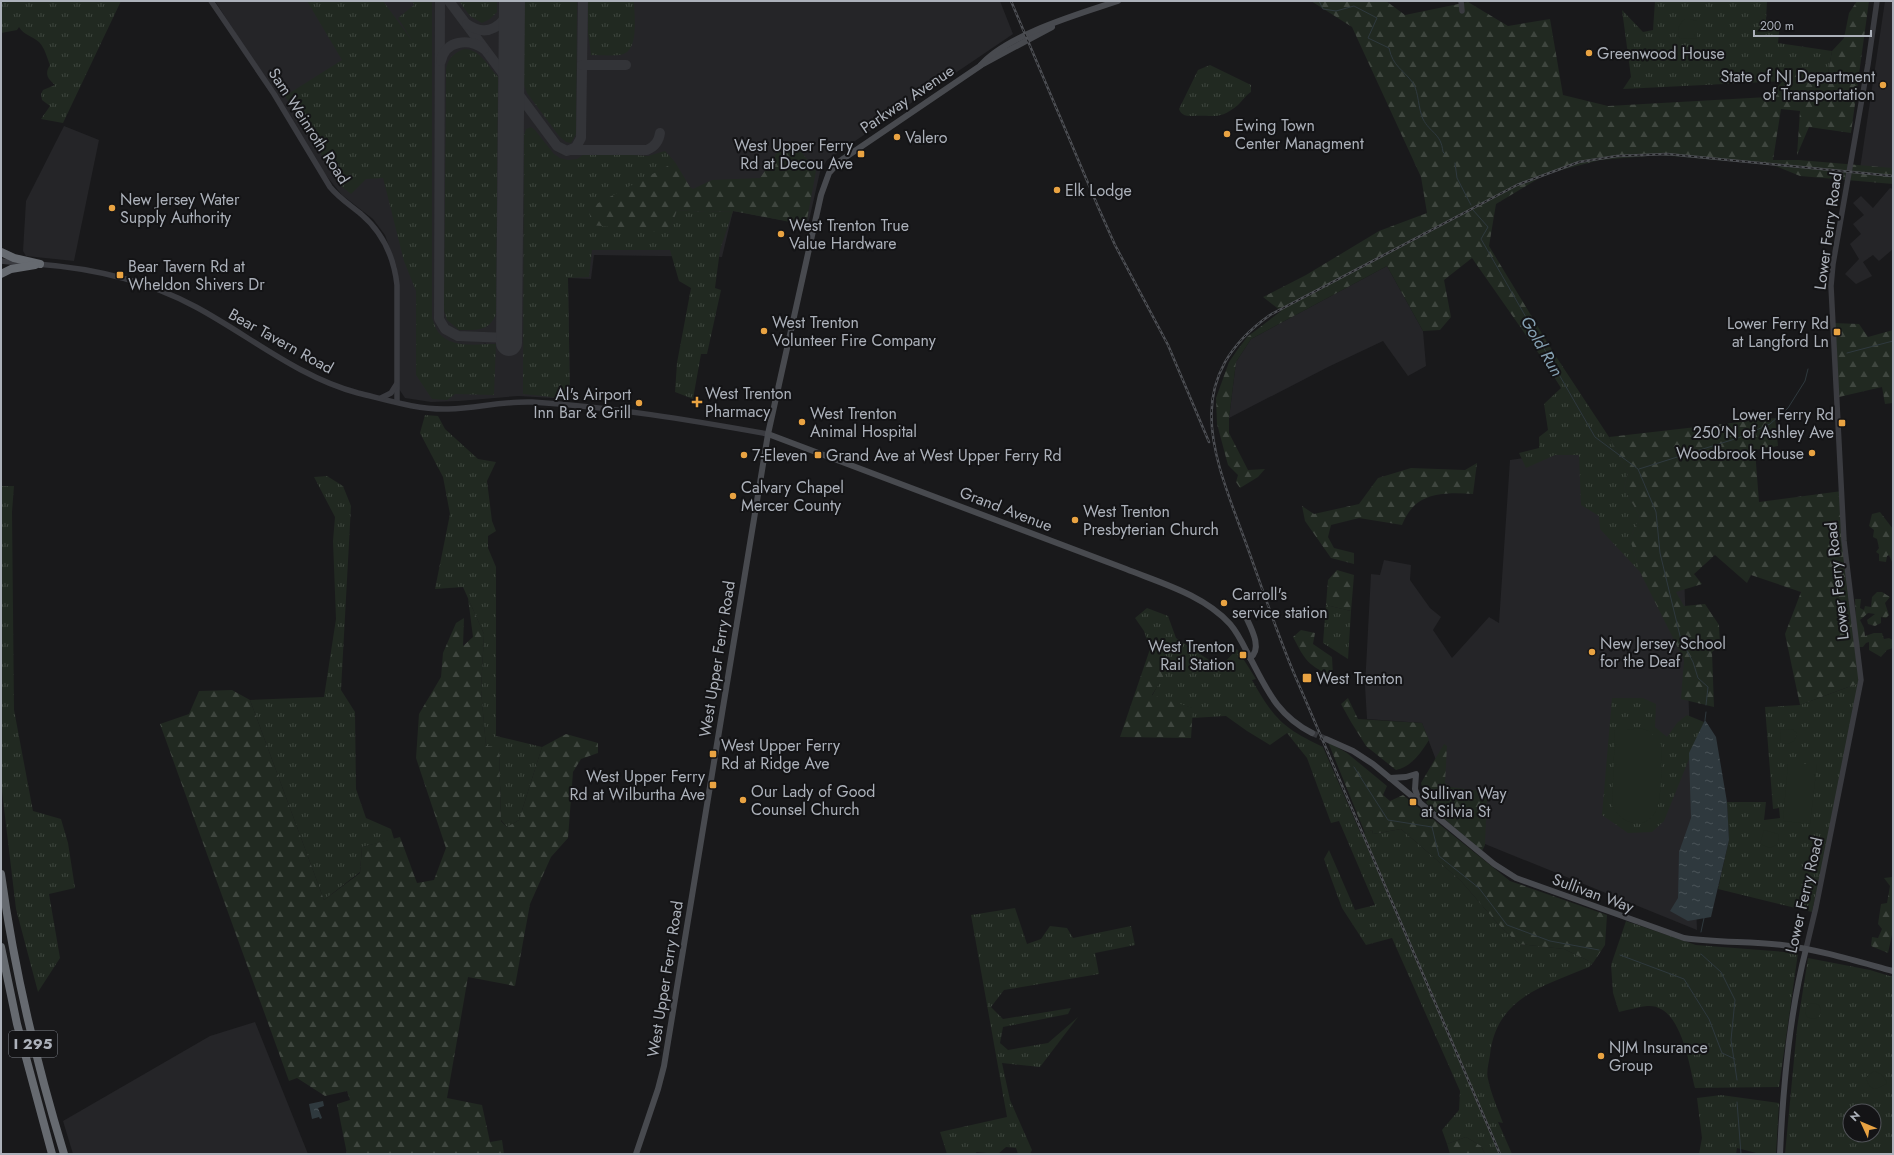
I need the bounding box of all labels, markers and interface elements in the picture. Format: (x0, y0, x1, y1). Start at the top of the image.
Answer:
scale bar (1754, 12, 1871, 38)
text: 200 m (1760, 17, 1794, 35)
place label: Greenwood House (1597, 42, 1725, 65)
marker: Greenwood House (1584, 48, 1594, 58)
street label: Parkway Avenue (855, 59, 959, 139)
street label: Sam Weinroth Road (263, 63, 355, 189)
place label: State of NJ Department of Transportation (1720, 65, 1875, 106)
marker: State of NJ Department of Transportation (1878, 80, 1888, 90)
place label: Ewing Town Center Managment (1235, 114, 1364, 155)
place label: Valero (905, 126, 948, 149)
marker: Ewing Town Center Managment (1222, 129, 1232, 139)
marker: Valero (892, 132, 902, 142)
place label: West Upper Ferry Rd at Decou Ave (734, 134, 854, 175)
marker: West Upper Ferry Rd at Decou Ave (856, 149, 866, 159)
street label: Lower Ferry Road (1808, 171, 1848, 291)
place label: Elk Lodge (1065, 179, 1132, 202)
marker: Elk Lodge (1052, 185, 1062, 195)
place label: New Jersey Water Supply Authority (120, 188, 240, 229)
marker: New Jersey Water Supply Authority (107, 203, 117, 213)
place label: West Trenton True Value Hardware (789, 214, 909, 255)
marker: West Trenton True Value Hardware (776, 229, 786, 239)
place label: Bear Tavern Rd at Wheldon Shivers Dr (128, 255, 265, 296)
marker: Bear Tavern Rd at Wheldon Shivers Dr (115, 270, 125, 280)
street label: Bear Tavern Road (224, 303, 338, 379)
place label: West Trenton Volunteer Fire Company (772, 311, 937, 352)
water label: Gold Run (1515, 311, 1569, 381)
place label: Lower Ferry Rd at Langford Ln (1727, 312, 1829, 353)
marker: West Trenton Volunteer Fire Company (759, 326, 769, 336)
marker: Lower Ferry Rd at Langford Ln (1832, 327, 1842, 337)
place label: West Trenton Pharmacy (705, 382, 792, 423)
place label: Al's Airport Inn Bar & Grill (534, 383, 631, 424)
marker: West Trenton Pharmacy (692, 397, 702, 407)
marker: Al's Airport Inn Bar & Grill (634, 398, 644, 408)
place label: West Trenton Animal Hospital (810, 402, 917, 443)
place label: Lower Ferry Rd 250'N of Ashley Ave (1693, 403, 1834, 444)
marker: West Trenton Animal Hospital (797, 417, 807, 427)
marker: Lower Ferry Rd 250'N of Ashley Ave (1837, 418, 1847, 428)
place label: Woodbrook House (1676, 442, 1804, 465)
place label: 7-Eleven (752, 444, 808, 467)
place label: Grand Ave at West Upper Ferry Rd (826, 444, 1062, 467)
marker: Woodbrook House (1807, 448, 1817, 458)
marker: 7-Eleven (739, 450, 749, 460)
marker: Grand Ave at West Upper Ferry Rd (813, 450, 823, 460)
place label: Calvary Chapel Mercer County (741, 476, 844, 517)
street label: Grand Avenue (956, 481, 1056, 537)
marker: Calvary Chapel Mercer County (728, 491, 738, 501)
place label: West Trenton Presbyterian Church (1083, 500, 1219, 541)
marker: West Trenton Presbyterian Church (1070, 515, 1080, 525)
street label: Lower Ferry Road (1819, 521, 1855, 641)
street label: West Upper Ferry Road (693, 579, 741, 739)
place label: Carroll's service station (1232, 583, 1328, 624)
marker: Carroll's service station (1219, 598, 1229, 608)
place label: New Jersey School for the Deaf (1600, 632, 1726, 673)
place label: West Trenton Rail Station (1148, 635, 1235, 676)
marker: New Jersey School for the Deaf (1587, 647, 1597, 657)
marker: West Trenton Rail Station (1238, 650, 1248, 660)
place label: West Trenton (1316, 667, 1403, 690)
marker: West Trenton (1301, 672, 1313, 684)
place label: West Upper Ferry Rd at Ridge Ave (721, 734, 841, 775)
marker: West Upper Ferry Rd at Ridge Ave (708, 749, 718, 759)
place label: West Upper Ferry Rd at Wilburtha Ave (570, 765, 706, 806)
marker: West Upper Ferry Rd at Wilburtha Ave (708, 780, 718, 790)
place label: Our Lady of Good Counsel Church (751, 780, 875, 821)
place label: Sullivan Way at Silvia St (1421, 782, 1507, 823)
marker: Our Lady of Good Counsel Church (738, 795, 748, 805)
marker: Sullivan Way at Silvia St (1408, 797, 1418, 807)
street label: Lower Ferry Road (1779, 835, 1829, 955)
street label: Sullivan Way (1549, 868, 1638, 919)
street label: West Upper Ferry Road (641, 899, 689, 1059)
road number: I 295 (9, 1031, 57, 1057)
place label: NJM Insurance Group (1609, 1036, 1708, 1077)
marker: NJM Insurance Group (1596, 1051, 1606, 1061)
north arrow (1842, 1103, 1882, 1143)
text: N (1846, 1107, 1864, 1125)

